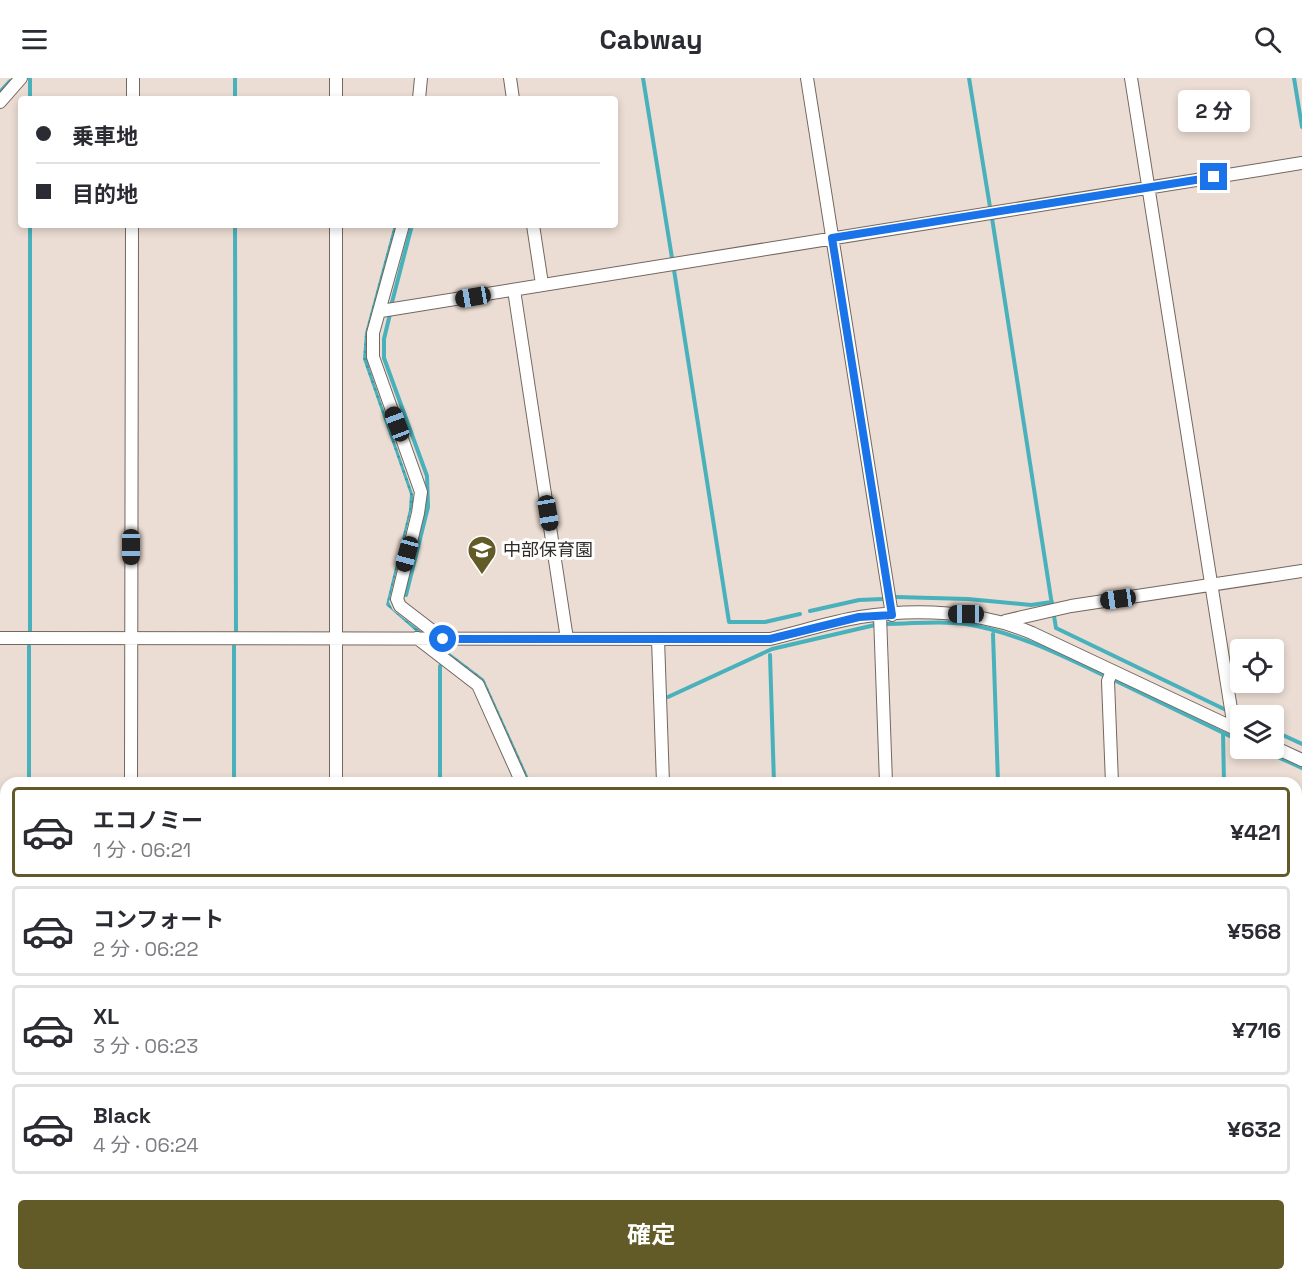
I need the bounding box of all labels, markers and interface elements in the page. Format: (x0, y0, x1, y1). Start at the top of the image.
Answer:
text: Cabway (599, 22, 703, 57)
icon: menu (18, 23, 51, 56)
icon: search (1251, 23, 1284, 56)
callout: 2 分 (1178, 90, 1250, 132)
text: 2 分 (1196, 98, 1232, 124)
text: 乗車地 (72, 122, 138, 150)
route end (1200, 163, 1227, 190)
text: 目的地 (72, 180, 138, 208)
car (454, 285, 492, 309)
car (382, 404, 412, 444)
car (536, 494, 560, 532)
car (122, 529, 140, 565)
car (394, 534, 420, 574)
school or university icon: 中部保育園 (466, 534, 498, 576)
place label: 中部保育園 (503, 538, 593, 561)
car (1099, 588, 1137, 610)
car (948, 605, 984, 623)
route start (429, 625, 456, 652)
map controls (1230, 639, 1284, 759)
button: locate (1230, 639, 1284, 693)
button: layers (1230, 705, 1284, 759)
icon: car (21, 805, 75, 859)
text: エコノミー (93, 806, 203, 834)
text: ¥421 (1230, 818, 1281, 846)
text: 1 分 · 06:21 (93, 837, 191, 863)
icon: car (21, 904, 75, 958)
text: コンフォート (93, 905, 224, 933)
text: ¥568 (1227, 917, 1281, 945)
text: 2 分 · 06:22 (93, 936, 198, 962)
text: XL (93, 1002, 119, 1030)
icon: car (21, 1003, 75, 1057)
text: ¥716 (1232, 1016, 1281, 1044)
text: 3 分 · 06:23 (93, 1033, 198, 1059)
text: Black (93, 1101, 151, 1129)
icon: car (21, 1102, 75, 1156)
text: ¥632 (1227, 1115, 1281, 1143)
text: 4 分 · 06:24 (93, 1132, 199, 1158)
button: 確定 (18, 1200, 1284, 1269)

